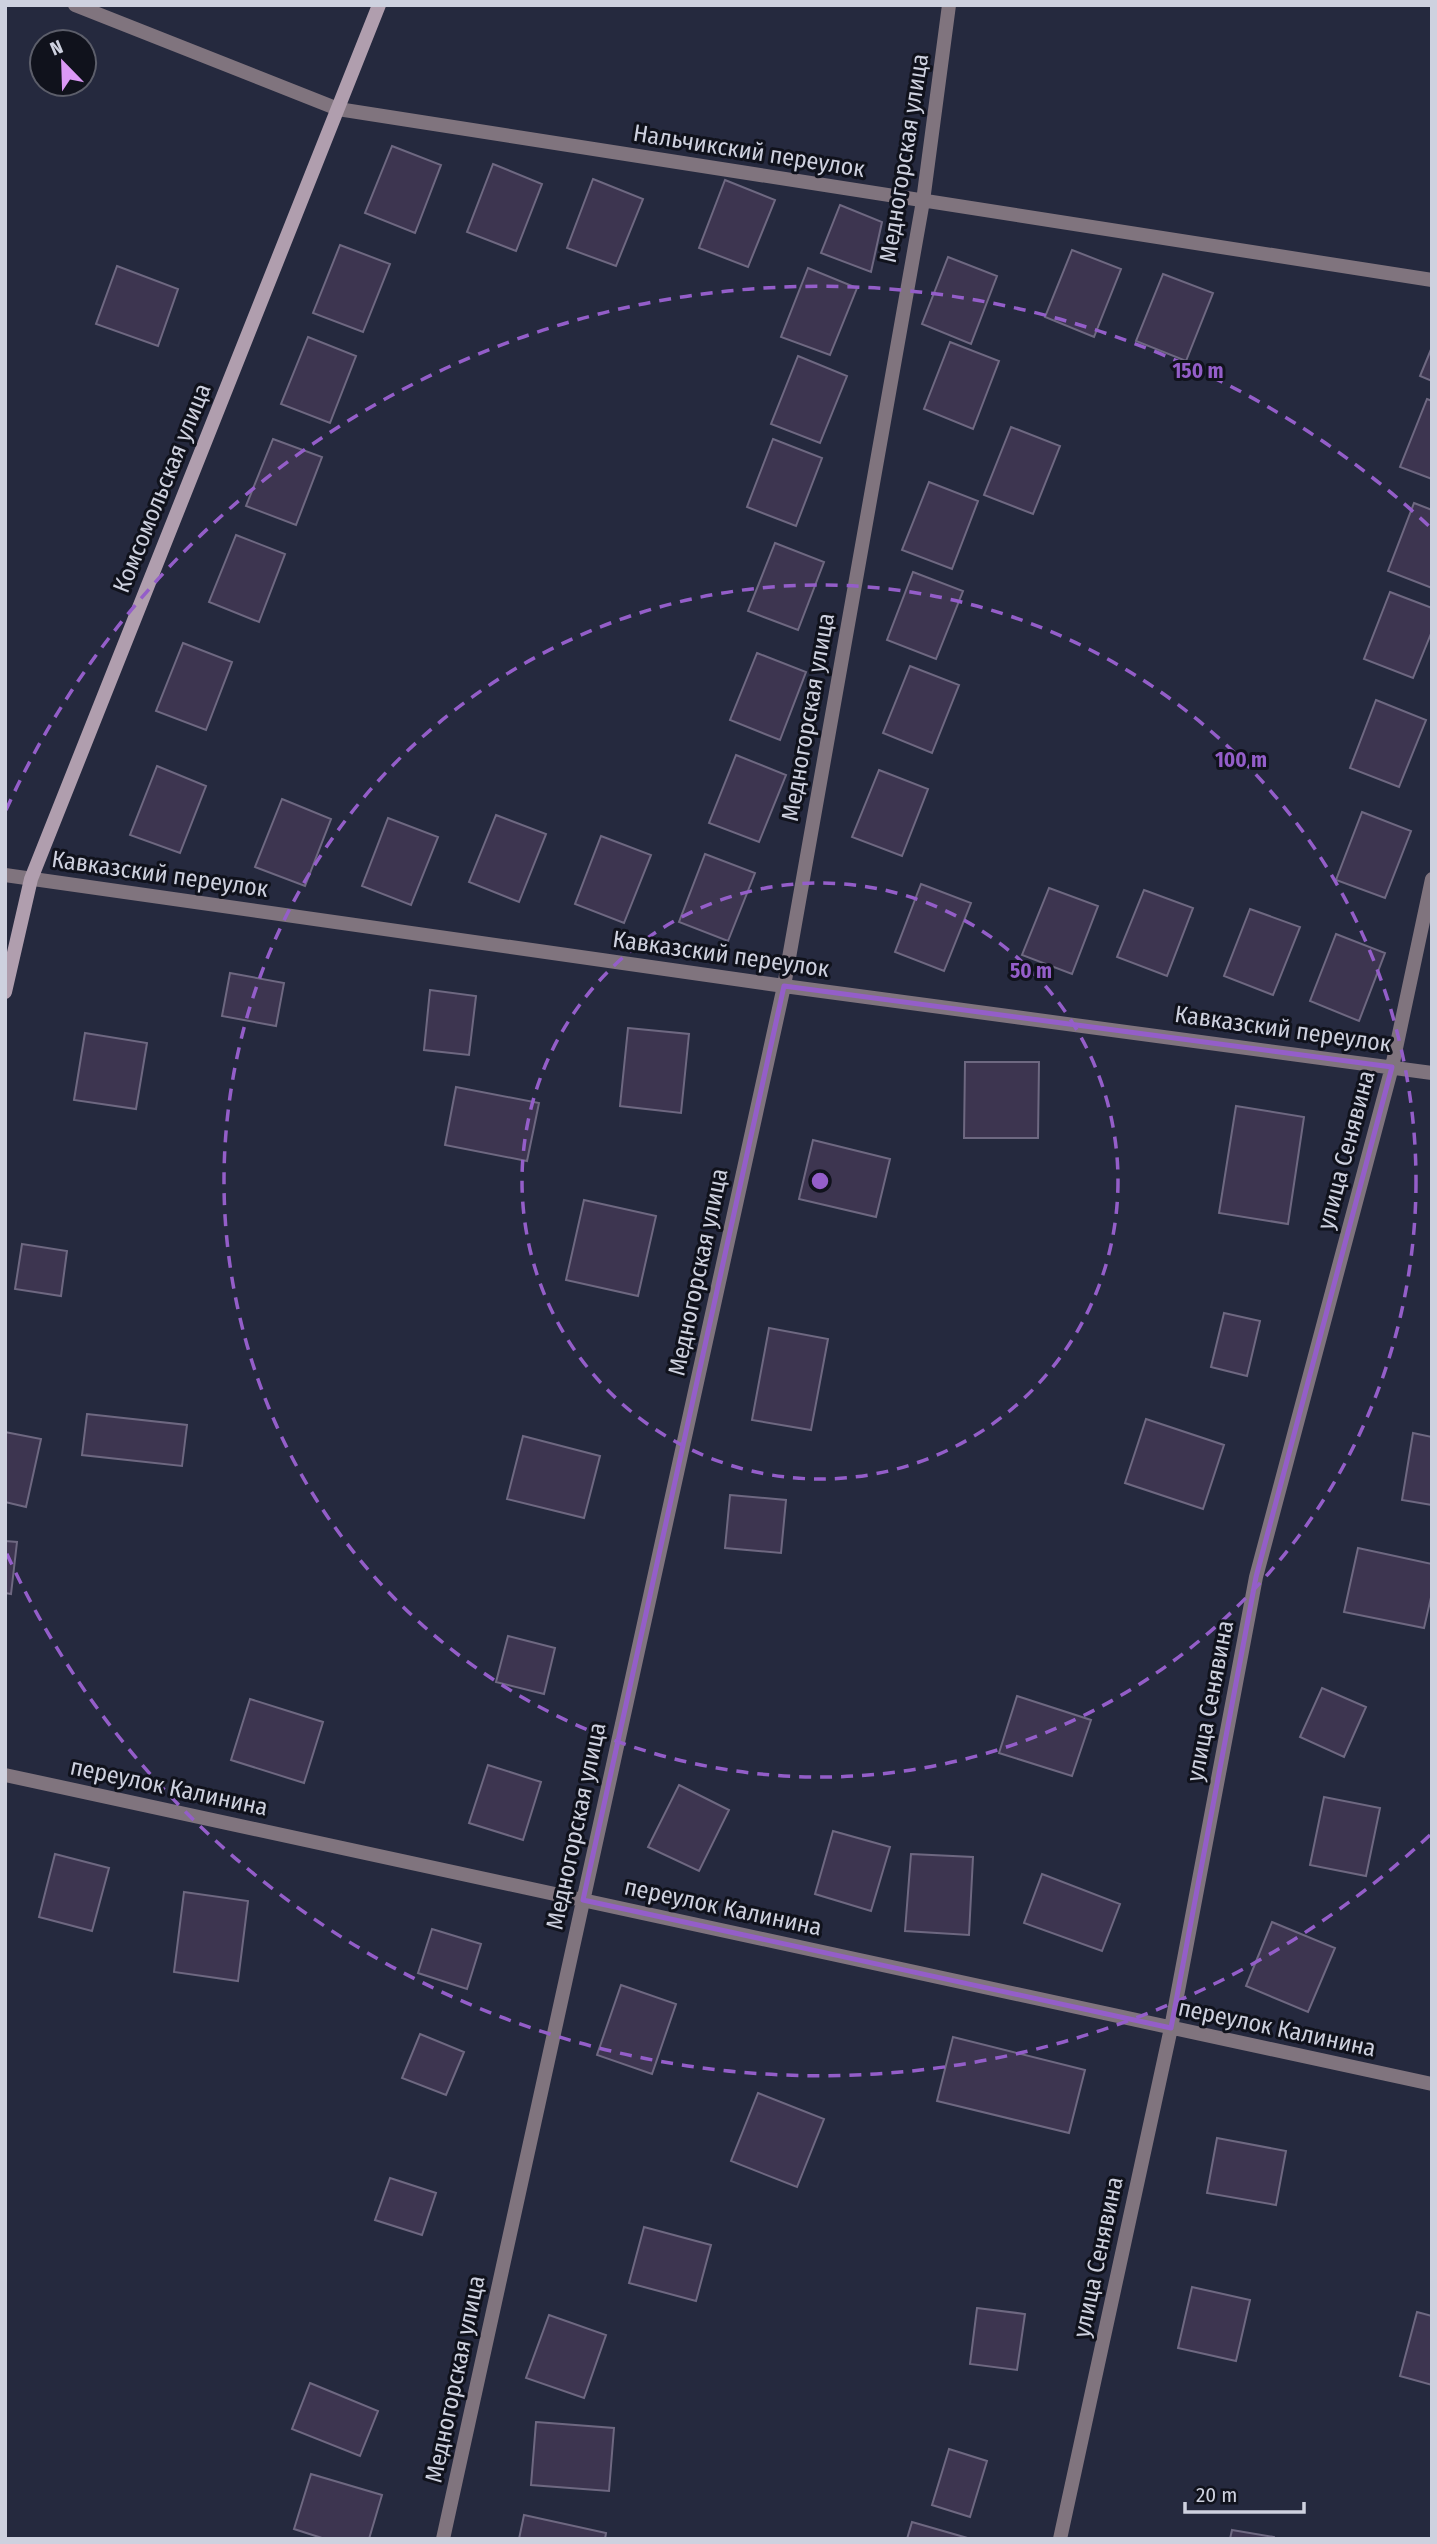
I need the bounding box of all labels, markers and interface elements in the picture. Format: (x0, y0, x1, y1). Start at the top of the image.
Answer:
north arrow (28, 28, 98, 98)
text: N (47, 35, 66, 61)
street label: Медногорская улица (874, 52, 934, 264)
street label: Нальчикский переулок (631, 119, 867, 183)
text: 150 m (1172, 358, 1224, 384)
street label: Комсомольская улица (107, 379, 217, 597)
street label: Медногорская улица (776, 611, 840, 823)
text: 100 m (1215, 747, 1267, 773)
street label: Кавказский переулок (50, 845, 271, 903)
street label: Кавказский переулок (611, 925, 832, 983)
text: 50 m (1010, 958, 1052, 984)
street label: Кавказский переулок (1173, 1000, 1394, 1058)
street label: улица Сенявина (1311, 1067, 1381, 1233)
street label: Медногорская улица (662, 1166, 734, 1378)
centre of rings (808, 1169, 832, 1193)
street label: улица Сенявина (1181, 1618, 1239, 1784)
street label: Медногорская улица (540, 1720, 612, 1932)
street label: переулок Калинина (68, 1752, 270, 1822)
street label: переулок Калинина (622, 1872, 824, 1942)
street label: переулок Калинина (1176, 1993, 1378, 2063)
street label: улица Сенявина (1067, 2174, 1129, 2340)
street label: Медногорская улица (419, 2273, 491, 2485)
scale bar (1185, 2470, 1304, 2514)
text: 20 m (1196, 2482, 1237, 2508)

